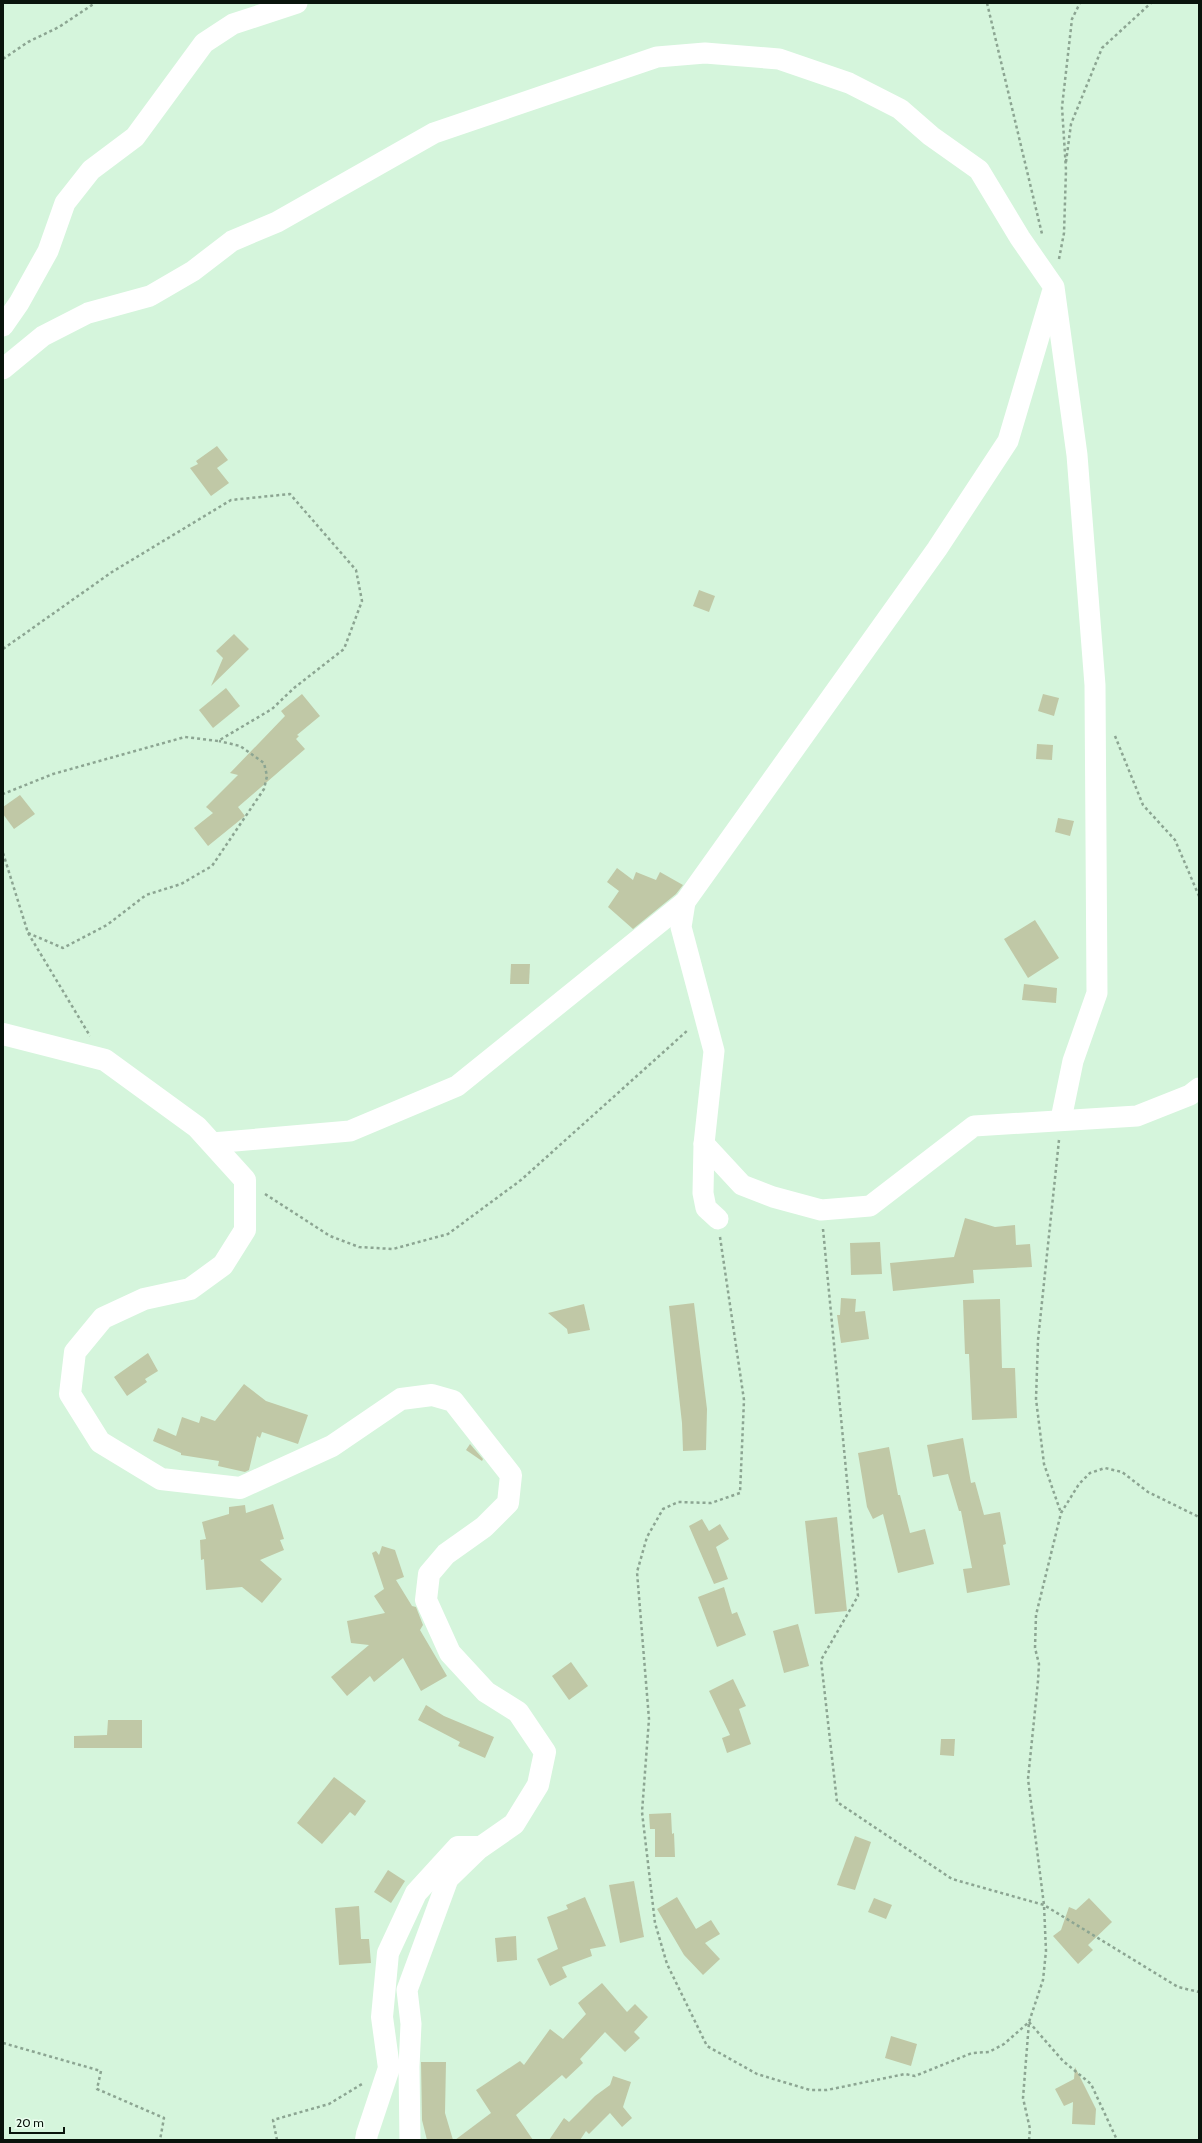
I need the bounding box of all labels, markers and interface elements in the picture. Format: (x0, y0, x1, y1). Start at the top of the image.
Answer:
scale bar (10, 2109, 64, 2135)
text: 20 m (16, 2115, 44, 2130)

